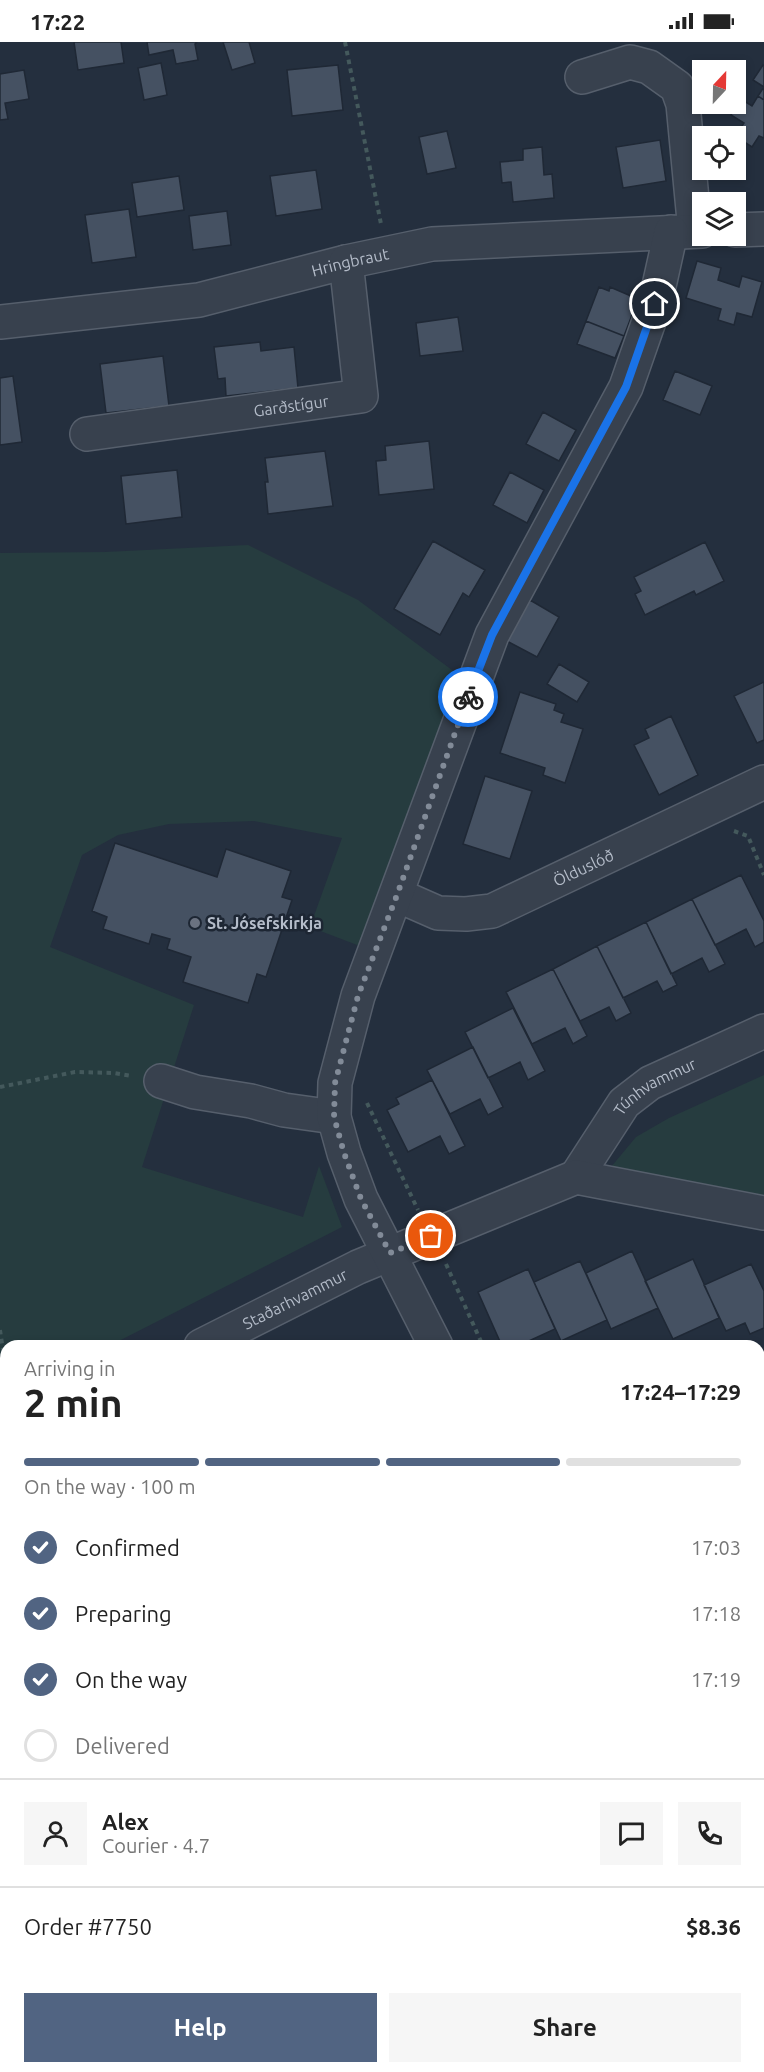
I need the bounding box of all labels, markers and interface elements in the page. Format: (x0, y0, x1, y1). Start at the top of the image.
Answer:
text: 17:22 (30, 9, 85, 34)
north arrow (692, 60, 746, 114)
map controls (692, 60, 746, 246)
button: locate (692, 126, 746, 180)
button: layers (692, 192, 746, 246)
street label: Hringbraut (310, 244, 391, 280)
pin (629, 278, 680, 329)
icon: home (638, 287, 671, 320)
street label: Garðstígur (252, 392, 330, 420)
courier (438, 667, 498, 727)
icon: bike (452, 681, 485, 714)
street label: Ölduslóð (550, 846, 616, 890)
place label: St. Jósefskirkja (207, 914, 322, 932)
marker: St. Jósefskirkja (188, 916, 202, 930)
street label: Túnhvammur (610, 1054, 699, 1118)
pin (405, 1210, 456, 1261)
icon: bag (414, 1219, 447, 1252)
street label: Staðarhvammur (240, 1265, 350, 1333)
text: Arriving in (24, 1357, 115, 1380)
text: 17:24–17:29 (620, 1379, 741, 1404)
text: 2 min (24, 1381, 123, 1424)
text: On the way · 100 m (24, 1475, 196, 1498)
icon: check (24, 1531, 57, 1564)
text: Confirmed (75, 1535, 180, 1560)
text: 17:03 (691, 1536, 741, 1559)
icon: check (24, 1597, 57, 1630)
text: Preparing (75, 1601, 172, 1626)
text: 17:18 (691, 1602, 741, 1625)
icon: check (24, 1663, 57, 1696)
text: On the way (75, 1667, 187, 1692)
text: 17:19 (691, 1668, 741, 1691)
text: Delivered (75, 1733, 170, 1758)
button: person (24, 1802, 87, 1865)
button: chat (600, 1802, 663, 1865)
button: phone (678, 1802, 741, 1865)
text: Alex (102, 1809, 149, 1834)
text: Courier · 4.7 (102, 1834, 210, 1857)
text: Order #7750 (24, 1914, 152, 1939)
text: $8.36 (686, 1914, 741, 1939)
button: Help (24, 1993, 377, 2062)
button: Share (389, 1993, 741, 2062)

